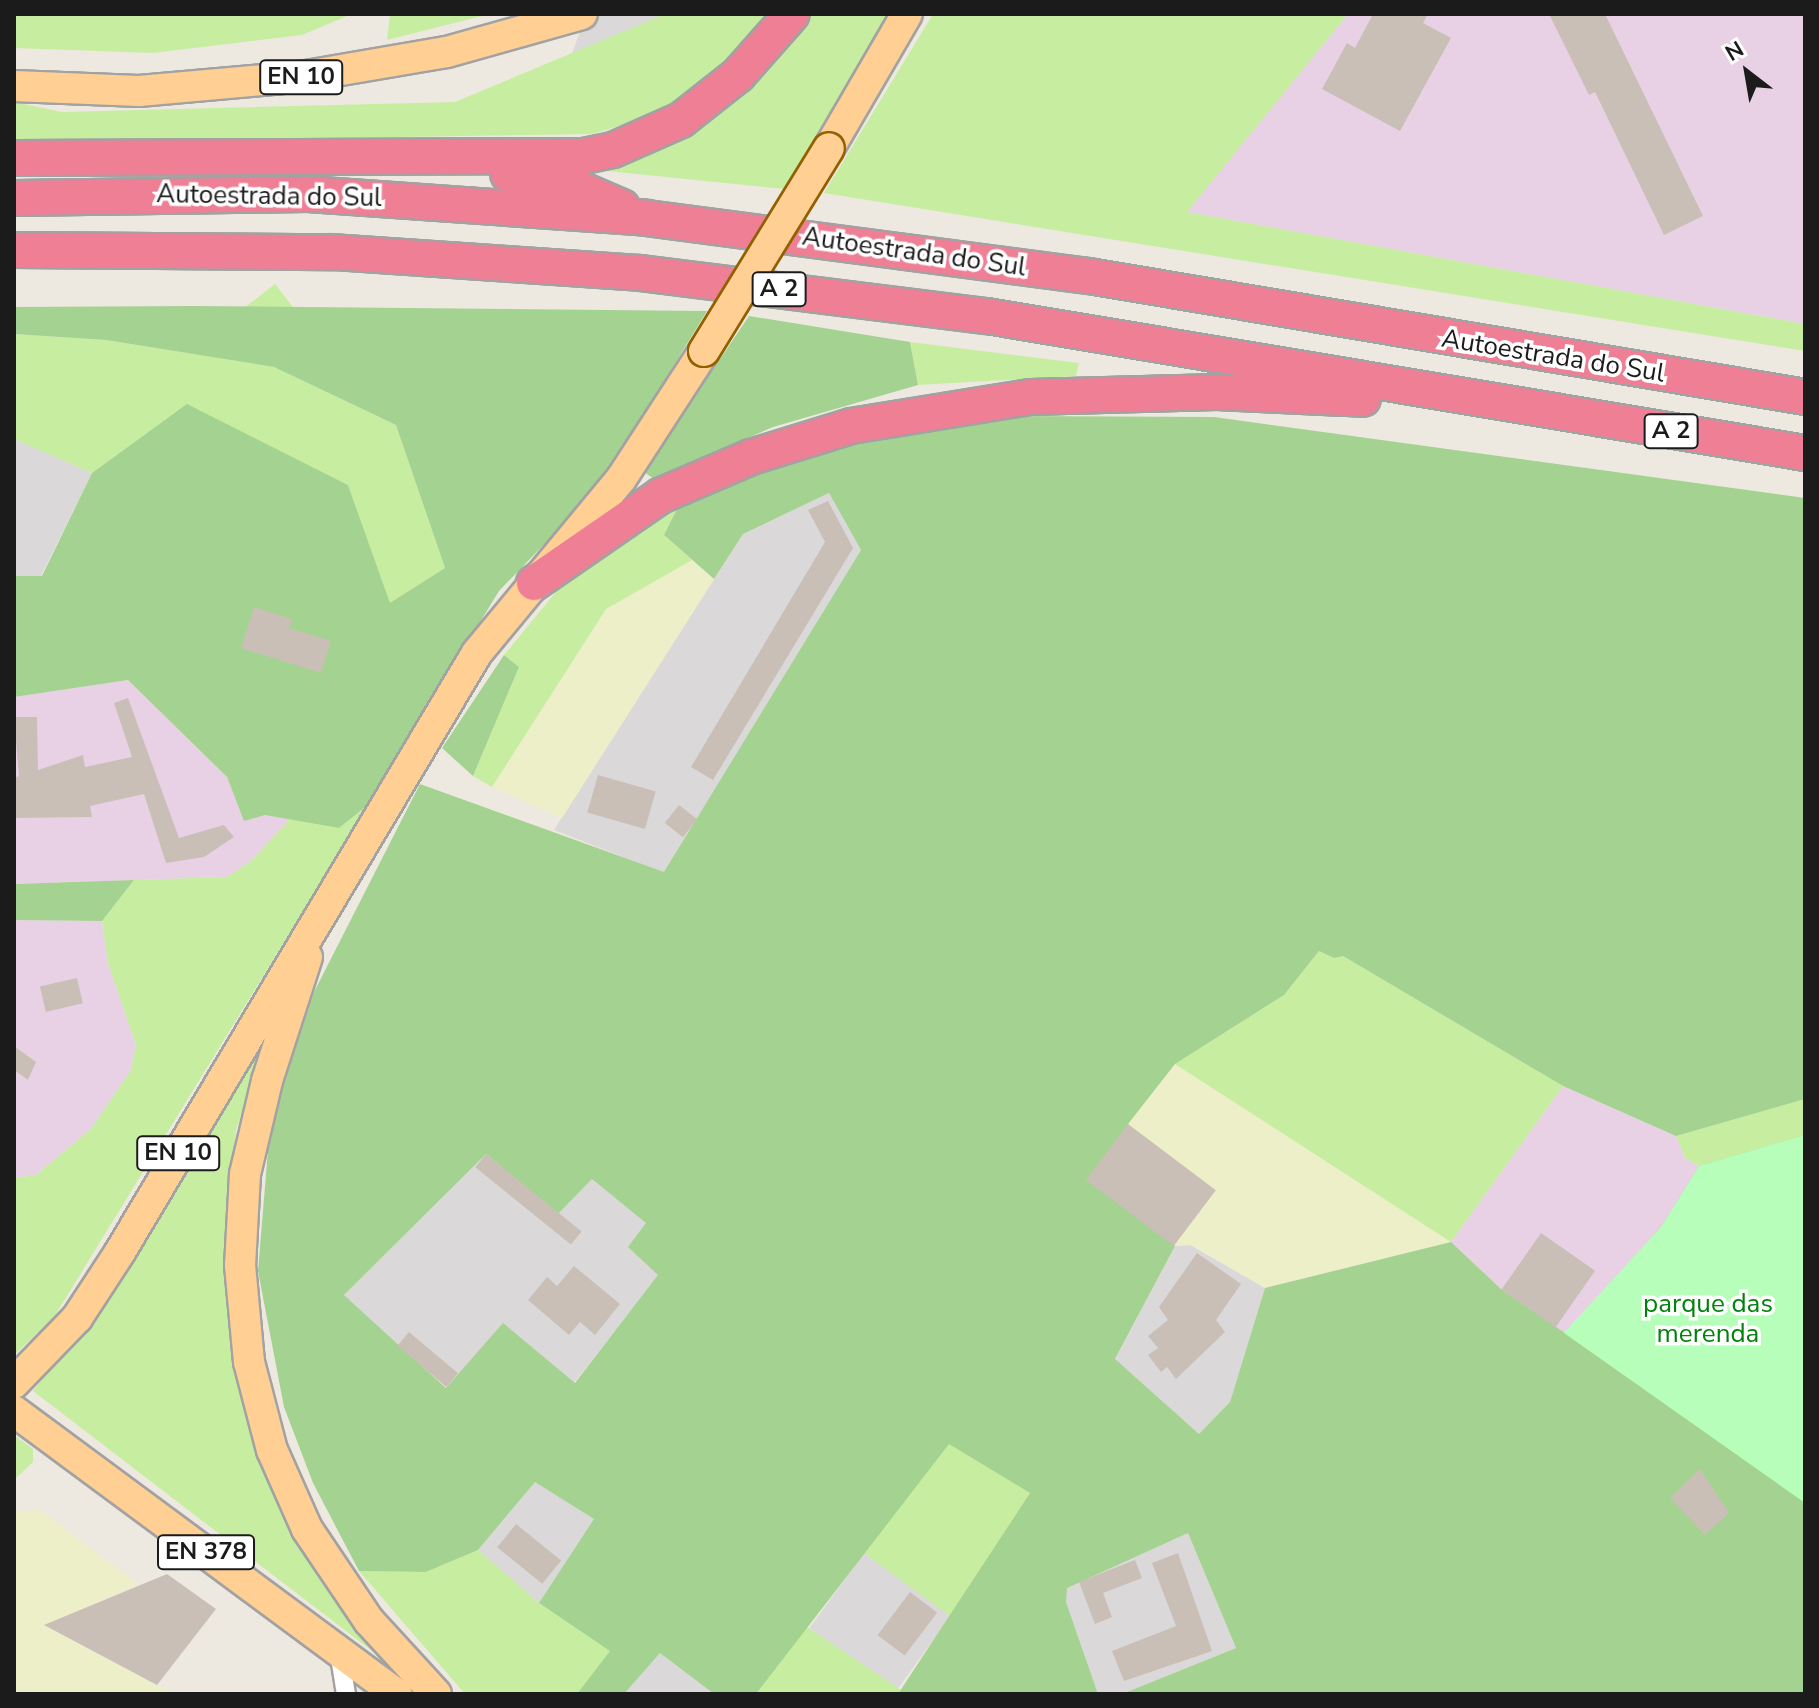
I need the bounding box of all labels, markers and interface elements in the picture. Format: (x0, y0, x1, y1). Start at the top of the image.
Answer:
north arrow (1707, 32, 1787, 112)
text: N (1720, 34, 1749, 69)
road number: EN 10 (259, 57, 343, 97)
street label: Autoestrada do Sul (156, 178, 382, 214)
street label: Autoestrada do Sul (800, 221, 1028, 283)
road number: A 2 (751, 269, 807, 309)
street label: Autoestrada do Sul (1439, 323, 1667, 389)
road number: A 2 (1643, 411, 1699, 451)
road number: EN 10 (136, 1133, 220, 1173)
park label: parque das merenda (1643, 1288, 1773, 1350)
road number: EN 378 (156, 1532, 256, 1572)

